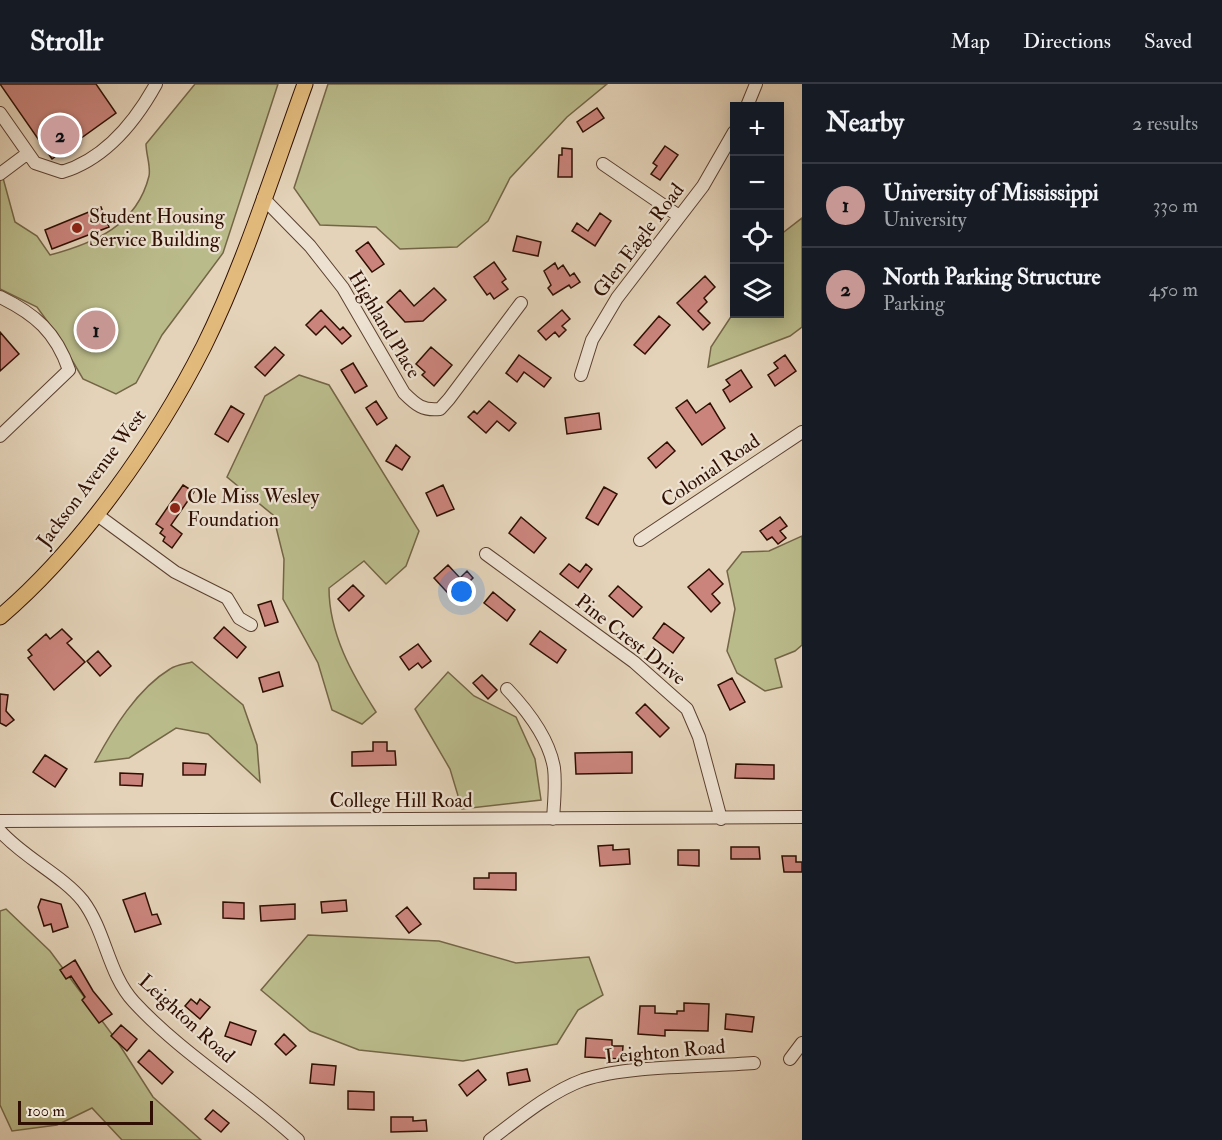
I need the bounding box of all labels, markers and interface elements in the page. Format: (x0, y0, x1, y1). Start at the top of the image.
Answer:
text: Strollr (30, 24, 103, 59)
text: Map (950, 28, 990, 55)
text: Directions (1023, 28, 1111, 55)
text: Saved (1144, 28, 1192, 55)
map controls (730, 102, 784, 318)
button: + (730, 102, 784, 156)
text: Nearby (826, 107, 904, 139)
text: 2 results (1132, 111, 1198, 136)
pin: 2 (40, 112, 80, 158)
button: − (730, 156, 784, 210)
street label: Glen Eagle Road (587, 178, 690, 302)
text: University of Mississippi (883, 179, 1099, 207)
text: 1 (842, 193, 849, 218)
text: 330 m (1153, 193, 1198, 218)
place label: Student Housing Service Building (89, 204, 226, 252)
text: University (883, 207, 966, 232)
button: locate (730, 210, 784, 264)
marker: Student Housing Service Building (70, 221, 84, 235)
text: North Parking Structure (883, 263, 1101, 291)
button: layers (730, 264, 784, 318)
street label: Highland Place (343, 266, 426, 383)
text: 2 (840, 277, 851, 302)
text: 450 m (1149, 277, 1198, 302)
text: Parking (883, 291, 945, 316)
pin: 1 (76, 308, 116, 352)
street label: Jackson Avenue West (31, 404, 152, 553)
street label: Colonial Road (656, 428, 765, 513)
place label: Ole Miss Wesley Foundation (187, 484, 320, 532)
marker: Ole Miss Wesley Foundation (168, 501, 182, 515)
your location (447, 577, 476, 606)
street label: Pine Crest Drive (570, 588, 691, 690)
street label: College Hill Road (329, 788, 473, 813)
street label: Leighton Road (133, 969, 240, 1068)
street label: Leighton Road (604, 1034, 726, 1069)
scale bar (18, 1098, 153, 1126)
text: 100 m (27, 1101, 65, 1121)

